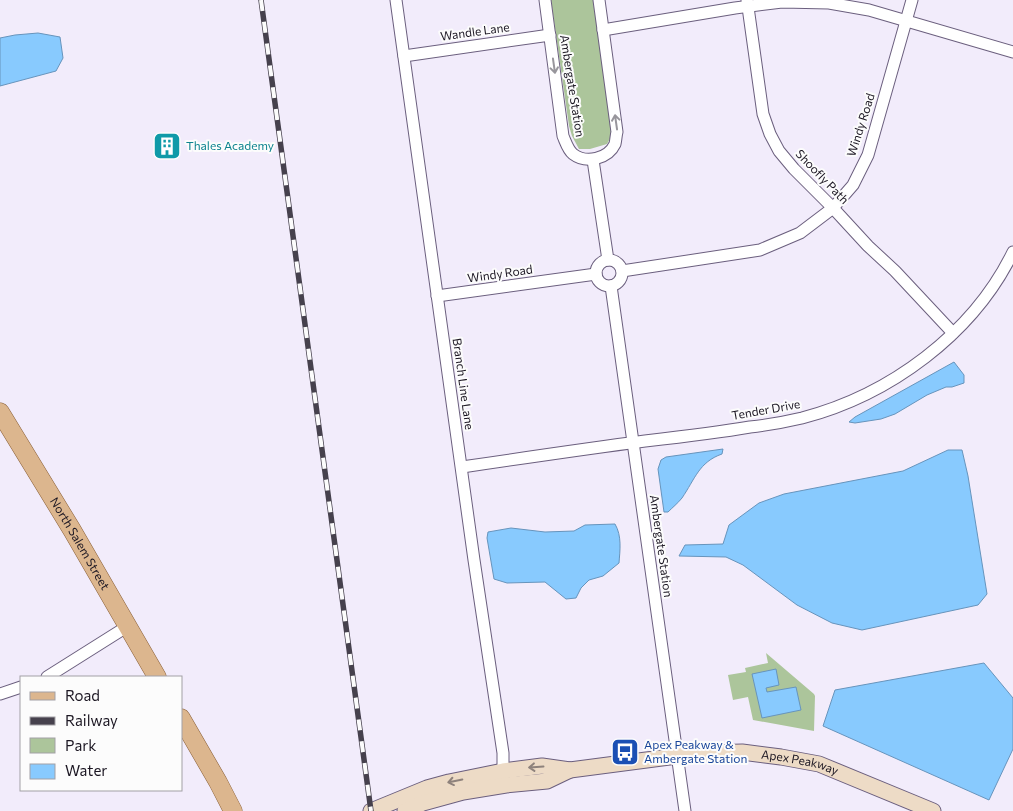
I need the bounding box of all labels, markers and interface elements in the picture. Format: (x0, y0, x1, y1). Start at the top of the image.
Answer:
street label: Wandle Lane (439, 19, 510, 43)
street label: Ambergate Station (558, 34, 588, 138)
one-way arrow (549, 57, 559, 73)
street label: Windy Road (843, 91, 877, 158)
one-way arrow (611, 115, 621, 131)
building icon: Thales Academy (152, 131, 182, 161)
place label: Thales Academy (186, 138, 274, 152)
street label: Shoofly Path (793, 146, 852, 206)
street label: Windy Road (466, 261, 533, 285)
street label: Branch Line Lane (451, 337, 477, 431)
street label: Tender Drive (730, 396, 801, 422)
street label: Ambergate Station (648, 494, 676, 598)
street label: North Salem Street (48, 495, 113, 592)
legend (20, 676, 182, 791)
text: Road (65, 686, 100, 704)
text: Railway (65, 711, 118, 729)
text: Park (65, 736, 96, 754)
bus stop icon: Apex Peakway & Ambergate Station (610, 737, 640, 767)
place label: Apex Peakway & Ambergate Station (644, 737, 747, 765)
street label: Apex Peakway (761, 747, 841, 777)
text: Water (65, 761, 107, 779)
one-way arrow (529, 763, 545, 772)
one-way arrow (447, 777, 463, 786)

